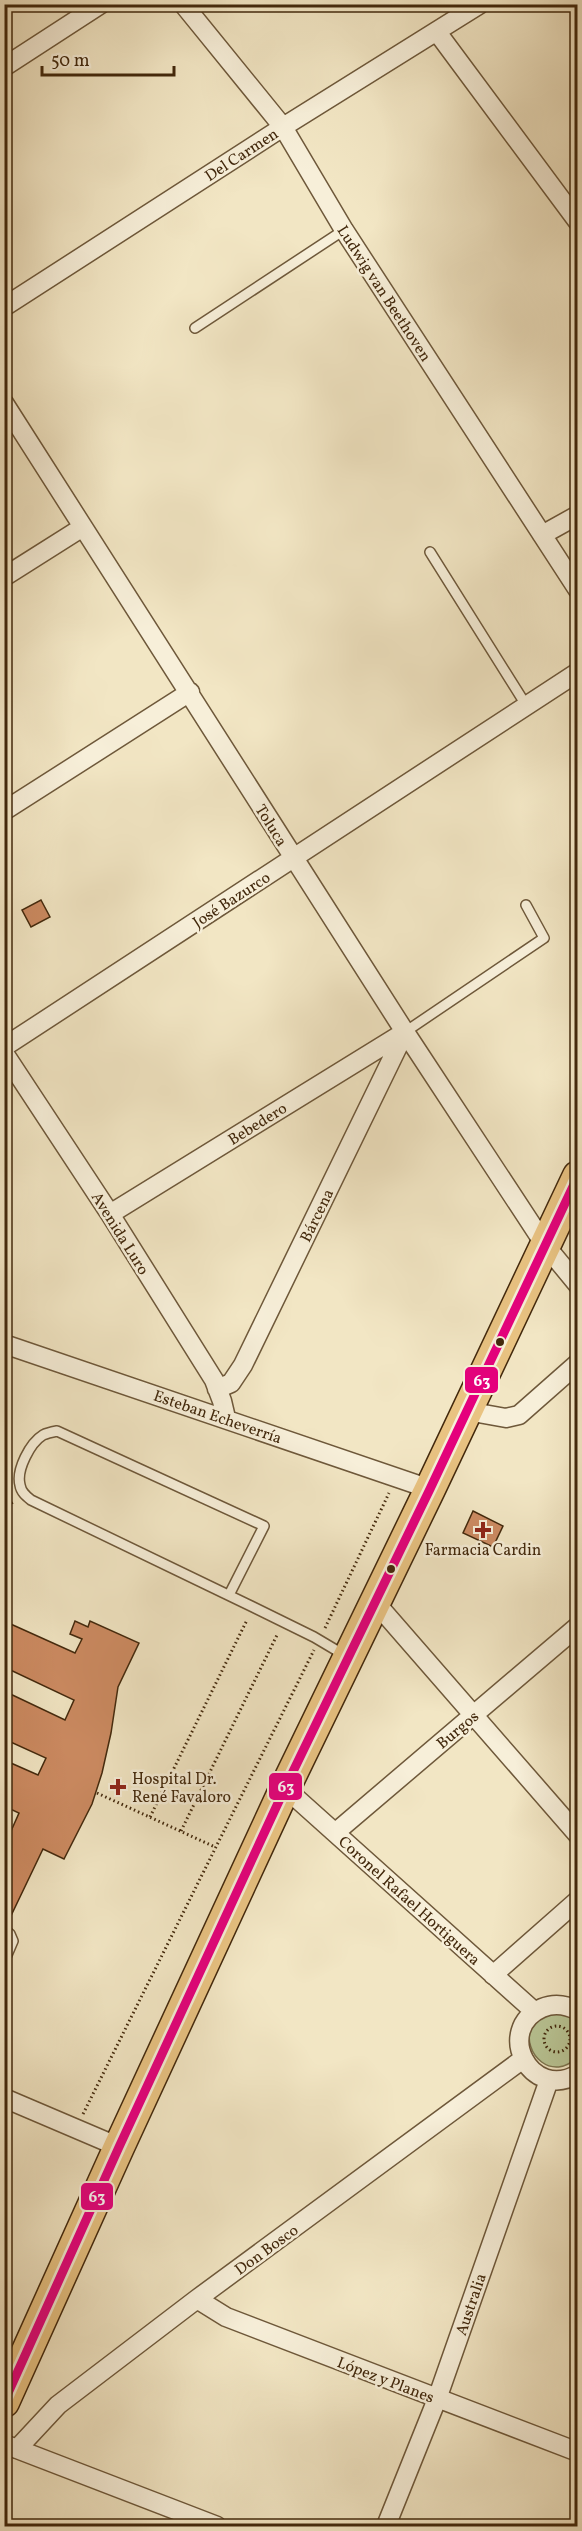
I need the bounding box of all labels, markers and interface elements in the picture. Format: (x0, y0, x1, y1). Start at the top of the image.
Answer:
scale bar (42, 39, 174, 77)
text: 50 m (51, 49, 90, 74)
street label: Del Carmen (201, 124, 283, 188)
street label: Ludwig van Beethoven (331, 222, 436, 366)
street label: Toluca (249, 801, 292, 851)
street label: José Bazurco (189, 867, 275, 934)
street label: Bebedero (224, 1098, 292, 1151)
street label: Bárcena (295, 1185, 340, 1246)
street label: Avenida Luro (85, 1188, 154, 1280)
unlabelled marker (494, 1336, 506, 1348)
line badge: 63 (464, 1366, 499, 1394)
text: 63 (474, 1371, 490, 1393)
street label: Esteban Echeverría (150, 1386, 284, 1450)
marker: Farmacia Cardin (476, 1523, 490, 1537)
place label: Farmacia Cardin (425, 1540, 541, 1562)
unlabelled marker (385, 1563, 397, 1575)
street label: Burgos (432, 1706, 484, 1755)
place label: Hospital Dr. René Favaloro (132, 1769, 231, 1809)
line badge: 63 (268, 1772, 303, 1801)
text: 63 (278, 1777, 294, 1799)
marker: Hospital Dr. René Favaloro (109, 1778, 127, 1796)
street label: Coronel Rafael Hortiguera (333, 1832, 485, 1971)
line badge: 63 (80, 2182, 114, 2211)
text: 63 (89, 2187, 105, 2209)
street label: Don Bosco (231, 2220, 304, 2281)
street label: Australia (451, 2270, 493, 2339)
street label: López y Planes (334, 2352, 437, 2410)

